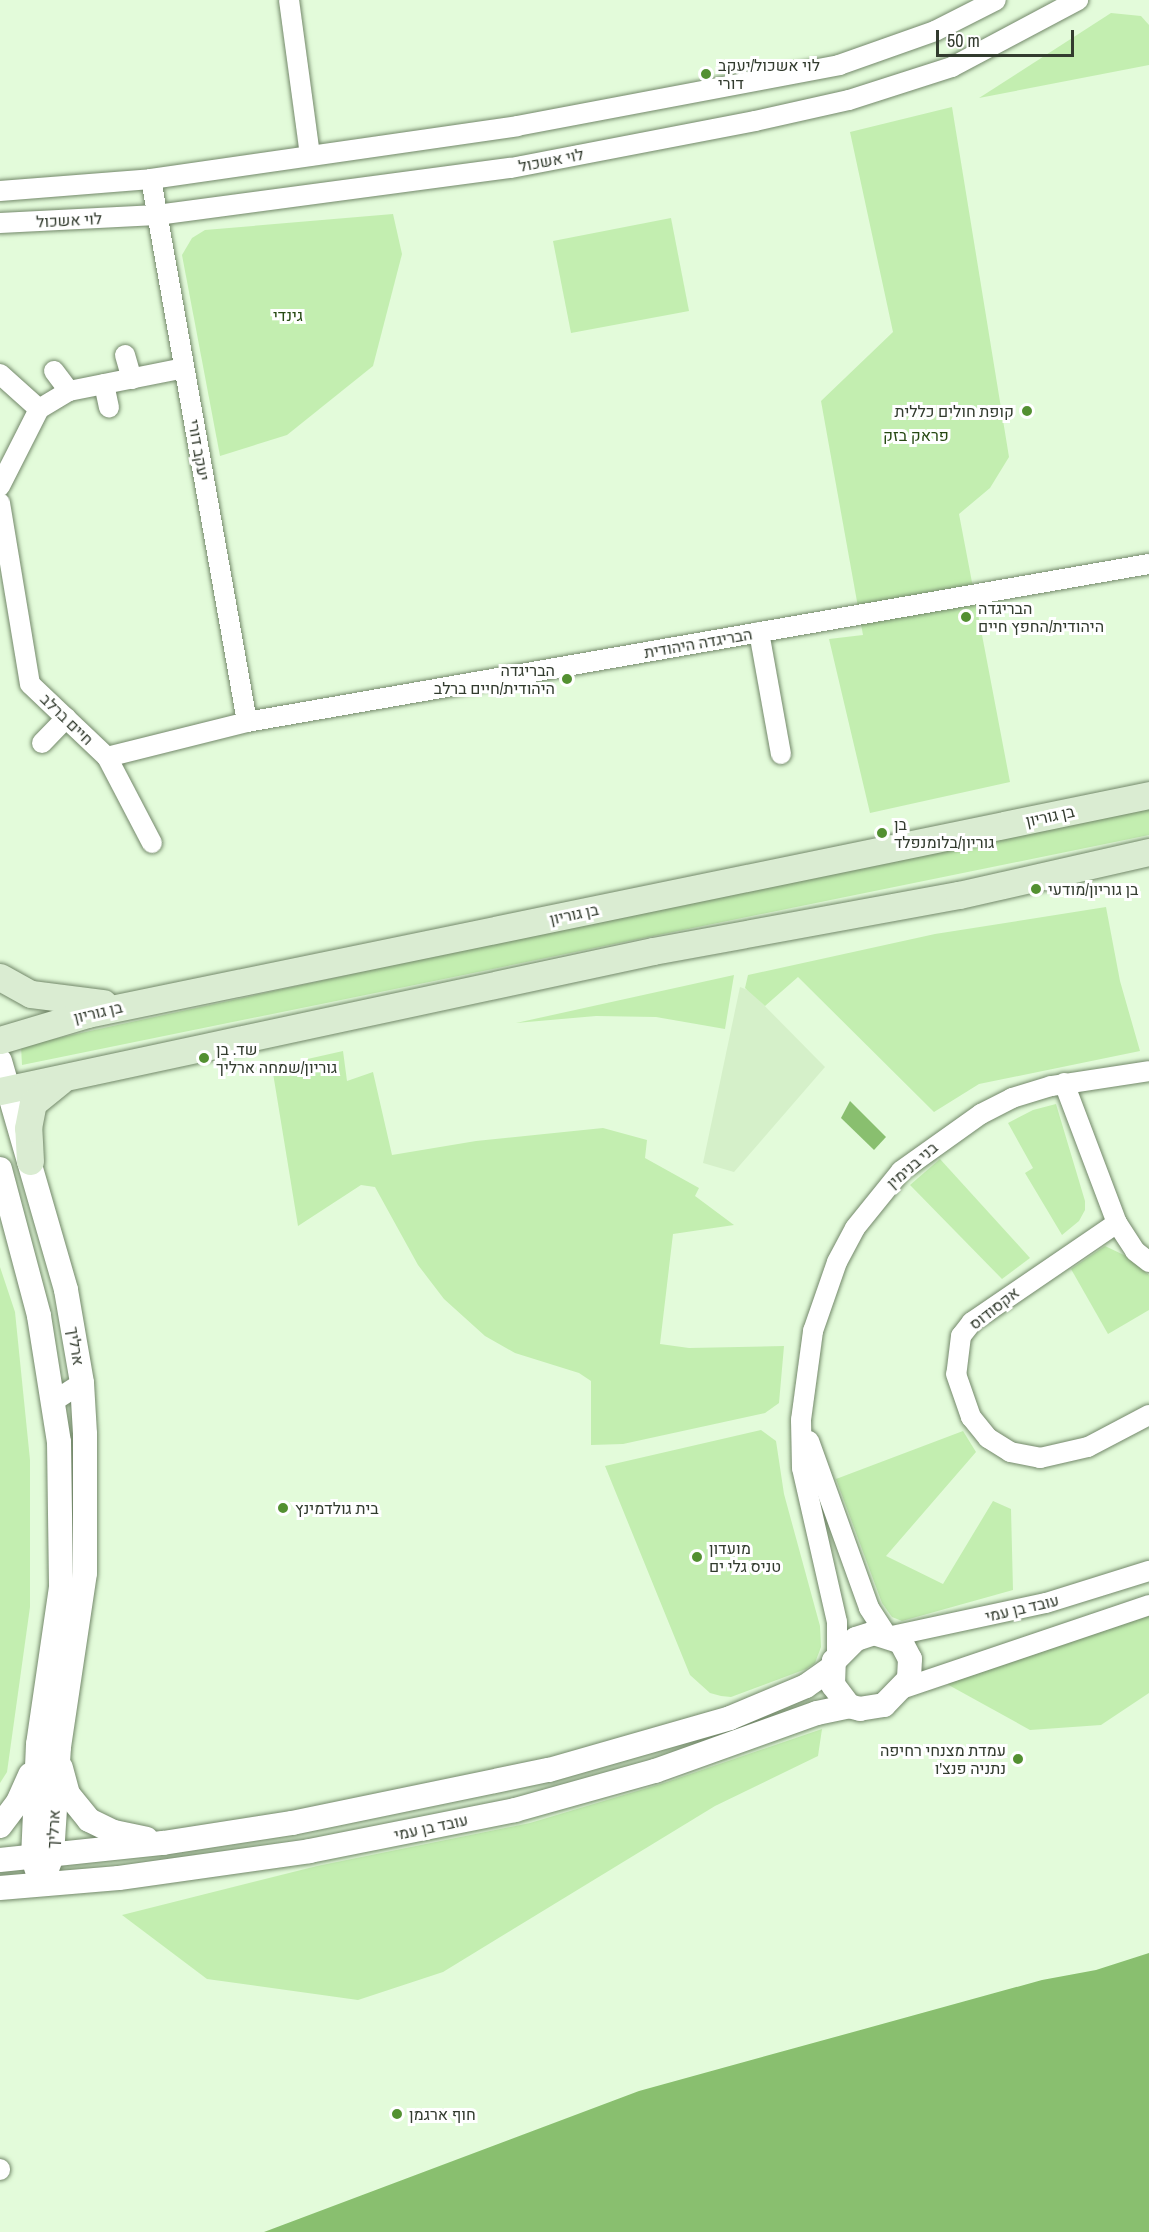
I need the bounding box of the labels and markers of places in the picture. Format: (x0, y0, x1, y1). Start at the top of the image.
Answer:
place label: לוי אשכול/יעקב דורי (718, 55, 820, 93)
marker: לוי אשכול/יעקב דורי (699, 67, 713, 81)
place label: קופת חולים כללית (895, 401, 1014, 421)
marker: קופת חולים כללית (1018, 402, 1036, 420)
place label: הבריגדה היהודית/החפץ חיים (978, 598, 1104, 636)
marker: הבריגדה היהודית/החפץ חיים (959, 610, 973, 624)
place label: הבריגדה היהודית/חיים ברלב (434, 660, 555, 698)
marker: הבריגדה היהודית/חיים ברלב (560, 672, 574, 686)
place label: בן גוריון/בלומנפלד (894, 814, 994, 852)
marker: בן גוריון/בלומנפלד (875, 826, 889, 840)
place label: בן גוריון/מודעי (1048, 879, 1139, 899)
marker: בן גוריון/מודעי (1029, 882, 1043, 896)
place label: שד. בן גוריון/שמחה ארליך (216, 1039, 337, 1077)
marker: שד. בן גוריון/שמחה ארליך (197, 1051, 211, 1065)
place label: בית גולדמינץ (295, 1498, 379, 1518)
marker: בית גולדמינץ (276, 1501, 290, 1515)
place label: מועדון טניס גלי ים (709, 1538, 781, 1576)
marker: מועדון טניס גלי ים (690, 1550, 704, 1564)
place label: עמדת מצנחי רחיפה נתניה פנצ'ו (880, 1740, 1006, 1778)
marker: עמדת מצנחי רחיפה נתניה פנצ'ו (1011, 1752, 1025, 1766)
place label: חוף ארגמן (409, 2104, 476, 2124)
marker: חוף ארגמן (390, 2107, 404, 2121)

